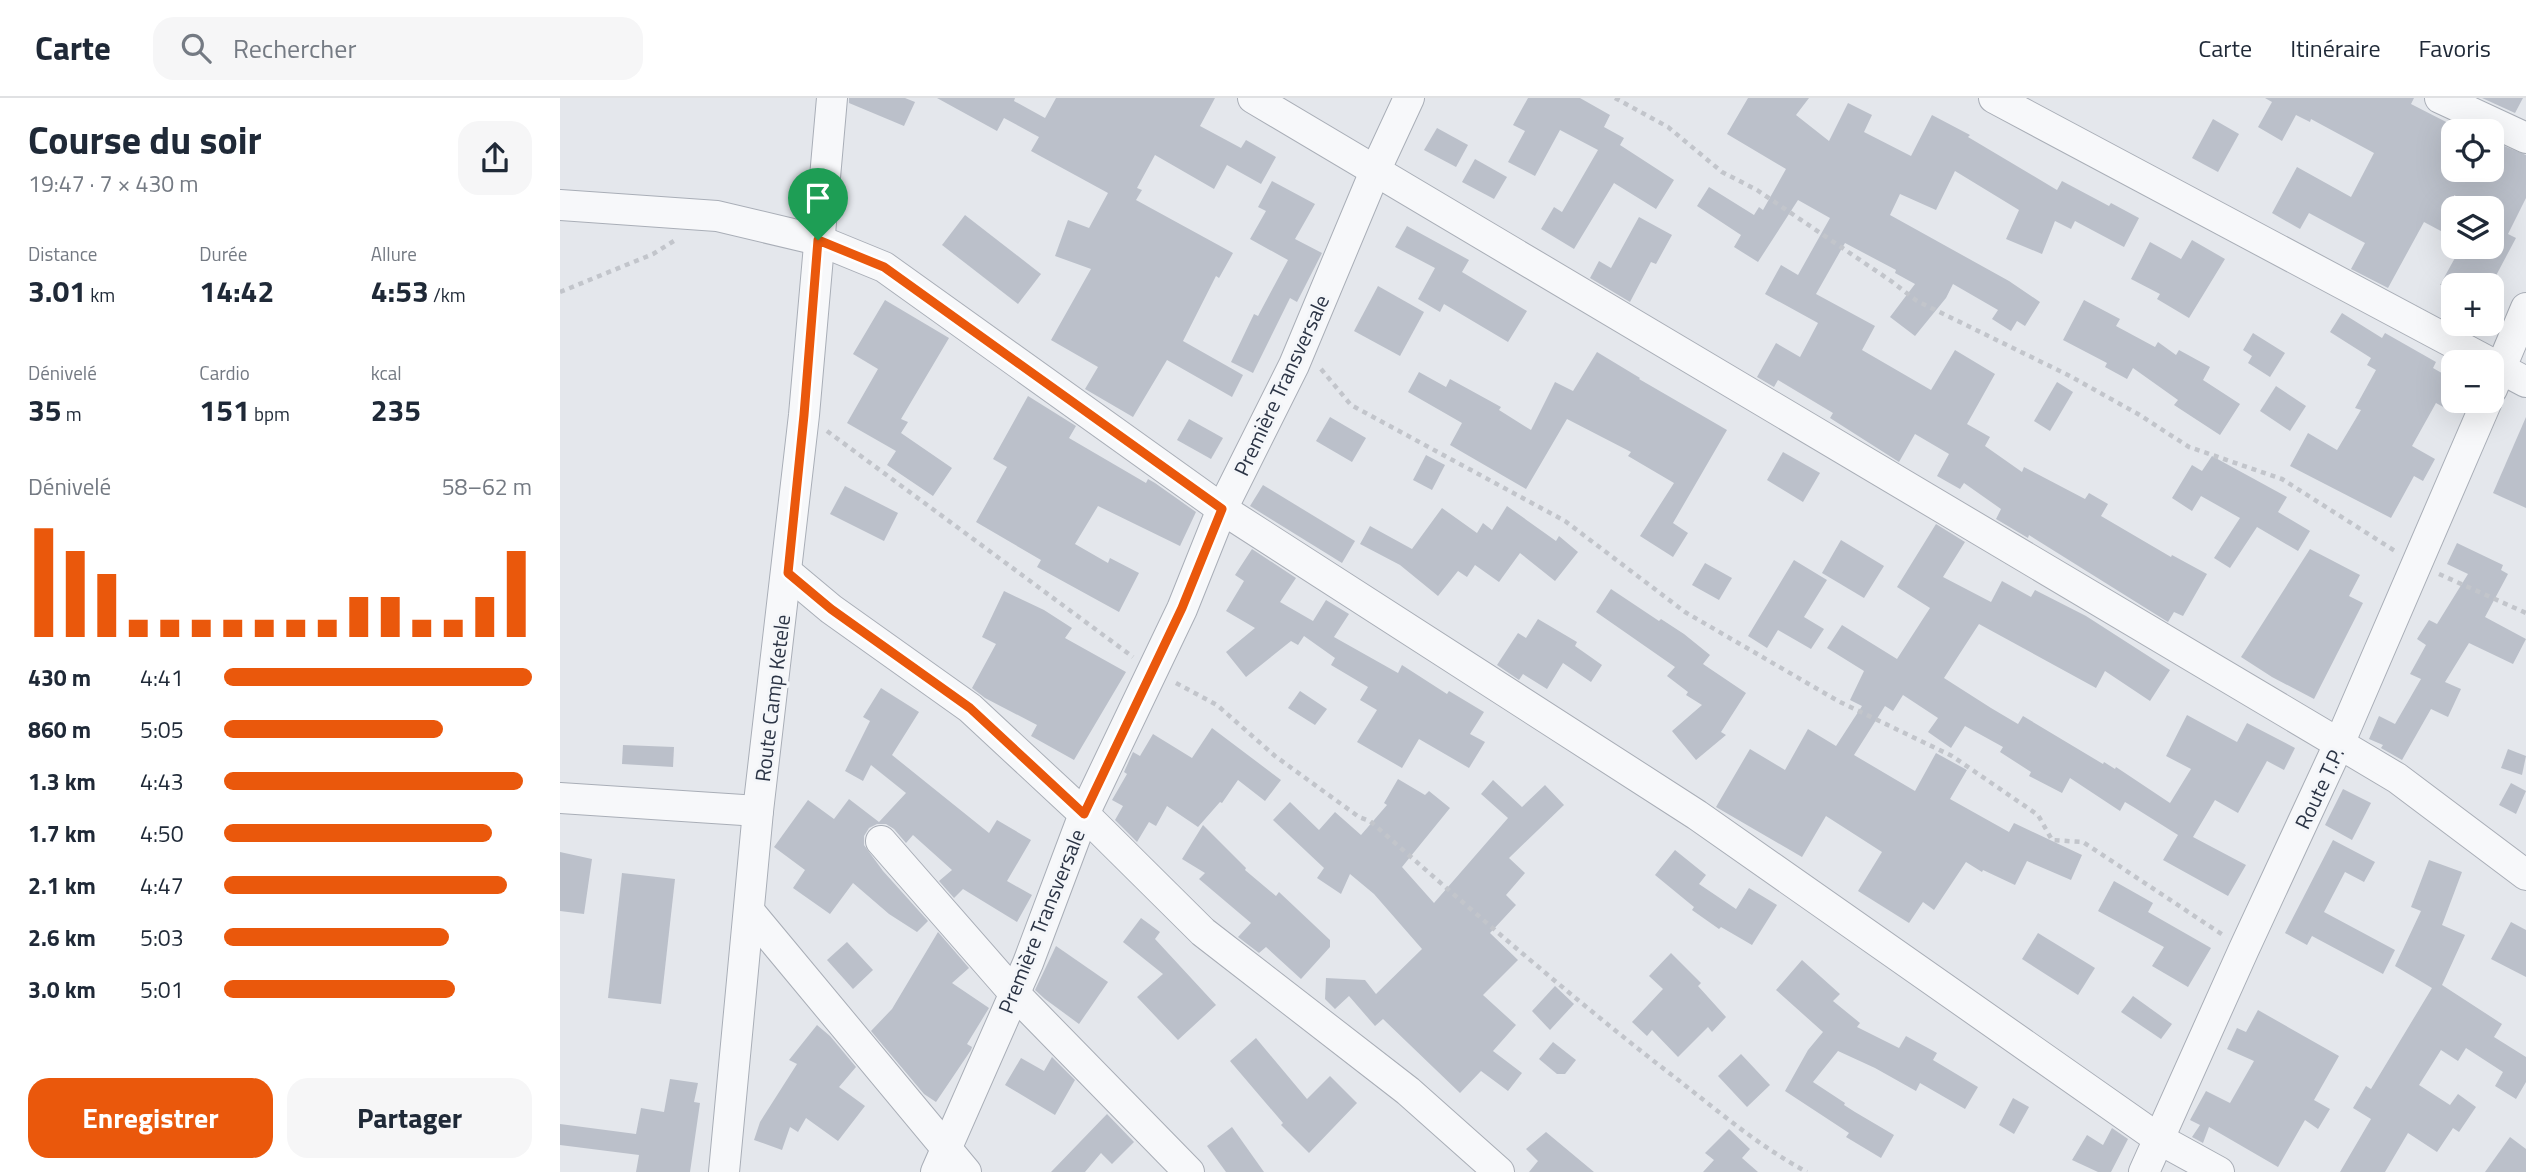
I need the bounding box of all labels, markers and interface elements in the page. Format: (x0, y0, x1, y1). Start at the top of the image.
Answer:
search box (153, 17, 643, 80)
text: Carte (35, 23, 111, 73)
icon: search (177, 29, 215, 67)
text: Rechercher (233, 29, 356, 68)
text: Carte (2198, 30, 2252, 66)
text: Itinéraire (2290, 30, 2381, 66)
text: Favoris (2419, 30, 2491, 66)
text: Course du soir (28, 111, 262, 169)
map controls (2441, 119, 2504, 413)
button: locate (2441, 119, 2504, 182)
button: share (458, 121, 532, 195)
text: 19:47 · 7 × 430 m (28, 166, 198, 201)
pin (788, 168, 848, 240)
icon: arrive (799, 179, 837, 217)
button: layers (2441, 196, 2504, 259)
text: Distance (28, 239, 97, 268)
text: Durée (199, 239, 247, 268)
text: Allure (371, 239, 417, 268)
text: 3.01 (28, 268, 86, 314)
text: 14:42 (199, 268, 274, 314)
text: 4:53 (371, 268, 429, 314)
button: + (2441, 273, 2504, 336)
text: km (86, 280, 115, 309)
text: /km (429, 280, 466, 309)
street label: Première Transversale (1225, 289, 1337, 481)
button: − (2441, 350, 2504, 413)
text: Dénivelé (28, 358, 97, 387)
text: Cardio (199, 358, 250, 387)
text: kcal (371, 358, 402, 387)
text: 35 (28, 387, 62, 433)
text: 151 (199, 387, 250, 433)
text: 235 (371, 387, 421, 433)
text: m (62, 399, 82, 428)
text: bpm (250, 399, 290, 428)
text: Dénivelé (28, 469, 111, 504)
text: 58–62 m (442, 469, 532, 504)
street label: Route Camp Ketele (746, 612, 798, 784)
text: 430 m (28, 660, 91, 695)
text: 4:41 (140, 660, 184, 695)
text: 860 m (28, 712, 91, 747)
text: 5:05 (140, 712, 184, 747)
street label: Route T.P. (2286, 742, 2352, 834)
text: 1.3 km (28, 764, 96, 799)
text: 4:43 (140, 764, 184, 799)
text: 1.7 km (28, 816, 96, 851)
text: 4:50 (140, 816, 184, 851)
street label: Première Transversale (989, 824, 1093, 1018)
text: 2.1 km (28, 868, 96, 903)
text: 4:47 (140, 868, 184, 903)
text: 2.6 km (28, 920, 96, 955)
text: 5:03 (140, 920, 184, 955)
text: 3.0 km (28, 972, 96, 1007)
text: 5:01 (140, 972, 184, 1007)
button: Enregistrer (28, 1078, 273, 1158)
button: Partager (287, 1078, 532, 1158)

